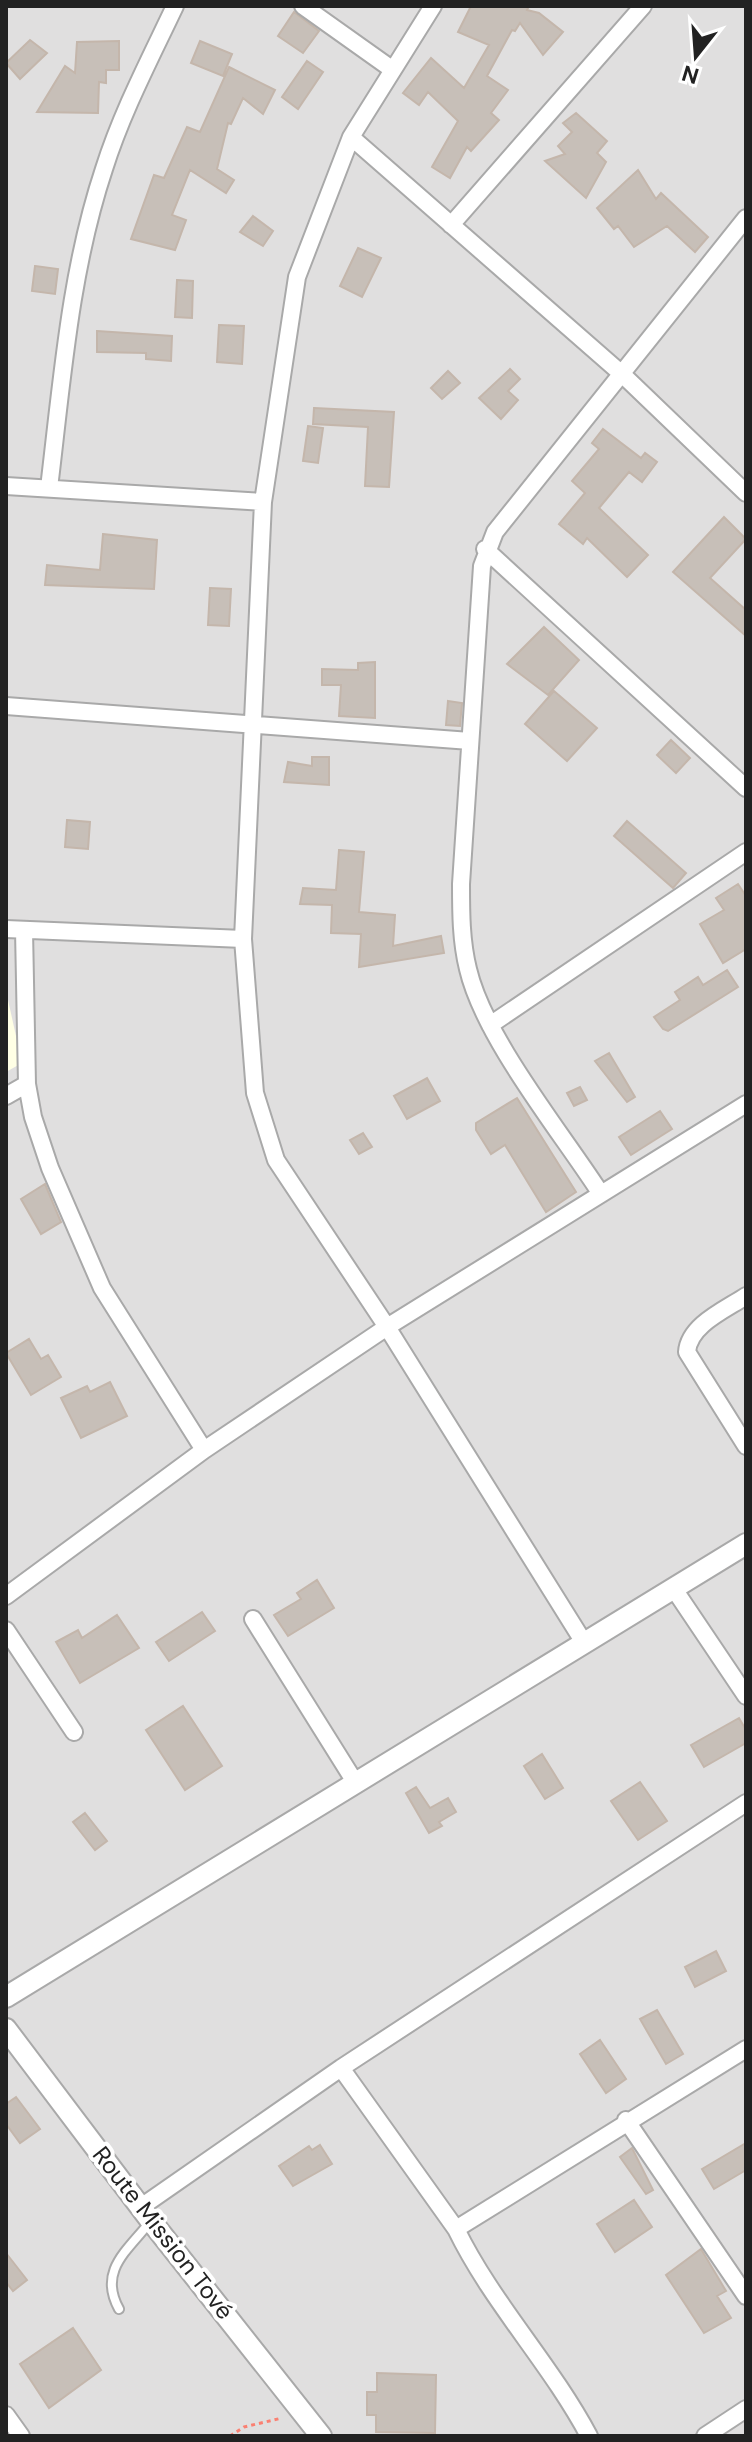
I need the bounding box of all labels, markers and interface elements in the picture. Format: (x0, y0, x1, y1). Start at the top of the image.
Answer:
north arrow (656, 16, 736, 96)
text: N (678, 58, 702, 91)
street label: Route Mission Tové (86, 2140, 241, 2326)

